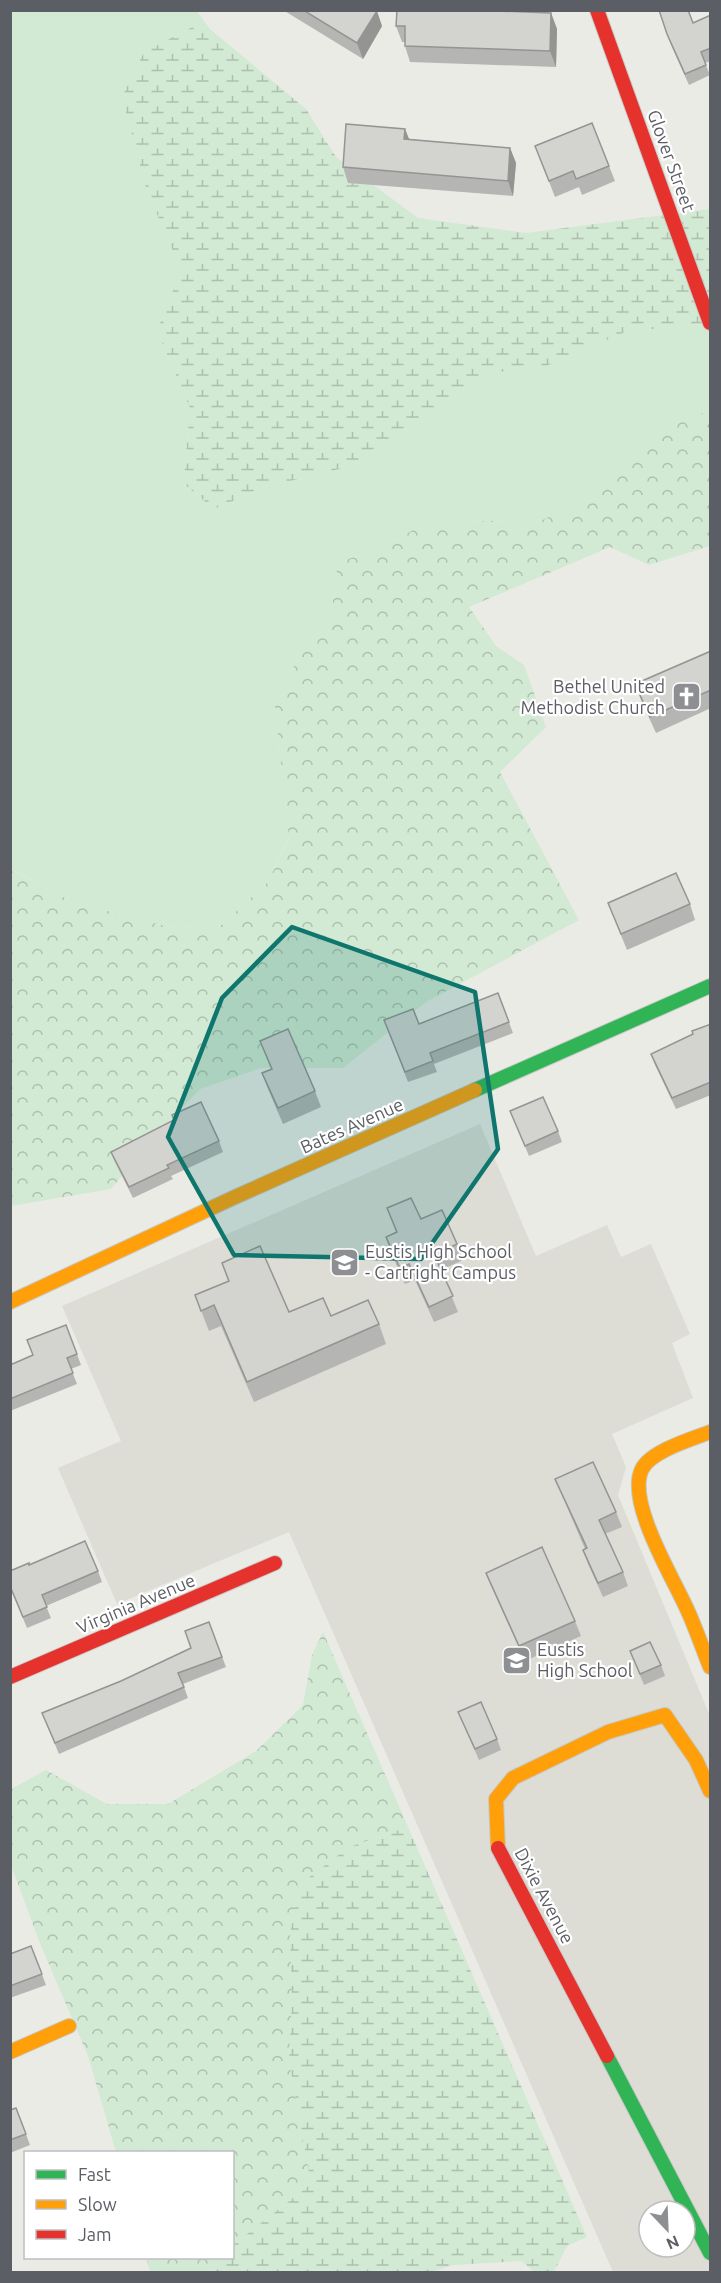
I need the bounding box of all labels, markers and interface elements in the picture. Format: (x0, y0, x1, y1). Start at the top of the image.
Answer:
street label: Glover Street (644, 107, 700, 214)
place label: Bethel United Methodist Church (521, 676, 665, 717)
church icon: Bethel United Methodist Church (670, 681, 702, 713)
street label: Bates Avenue (297, 1094, 406, 1157)
place label: Eustis High School - Cartright Campus (365, 1241, 516, 1282)
school or university icon: Eustis High School - Cartright Campus (328, 1246, 360, 1278)
street label: Virginia Avenue (73, 1569, 198, 1637)
place label: Eustis High School (537, 1639, 633, 1680)
school or university icon: Eustis High School (500, 1644, 532, 1676)
street label: Dixie Avenue (511, 1844, 578, 1947)
legend (24, 2151, 234, 2259)
text: Fast (78, 2164, 111, 2184)
text: Slow (78, 2194, 117, 2214)
north arrow (637, 2199, 697, 2259)
text: Jam (78, 2224, 112, 2244)
text: N (664, 2232, 682, 2253)

